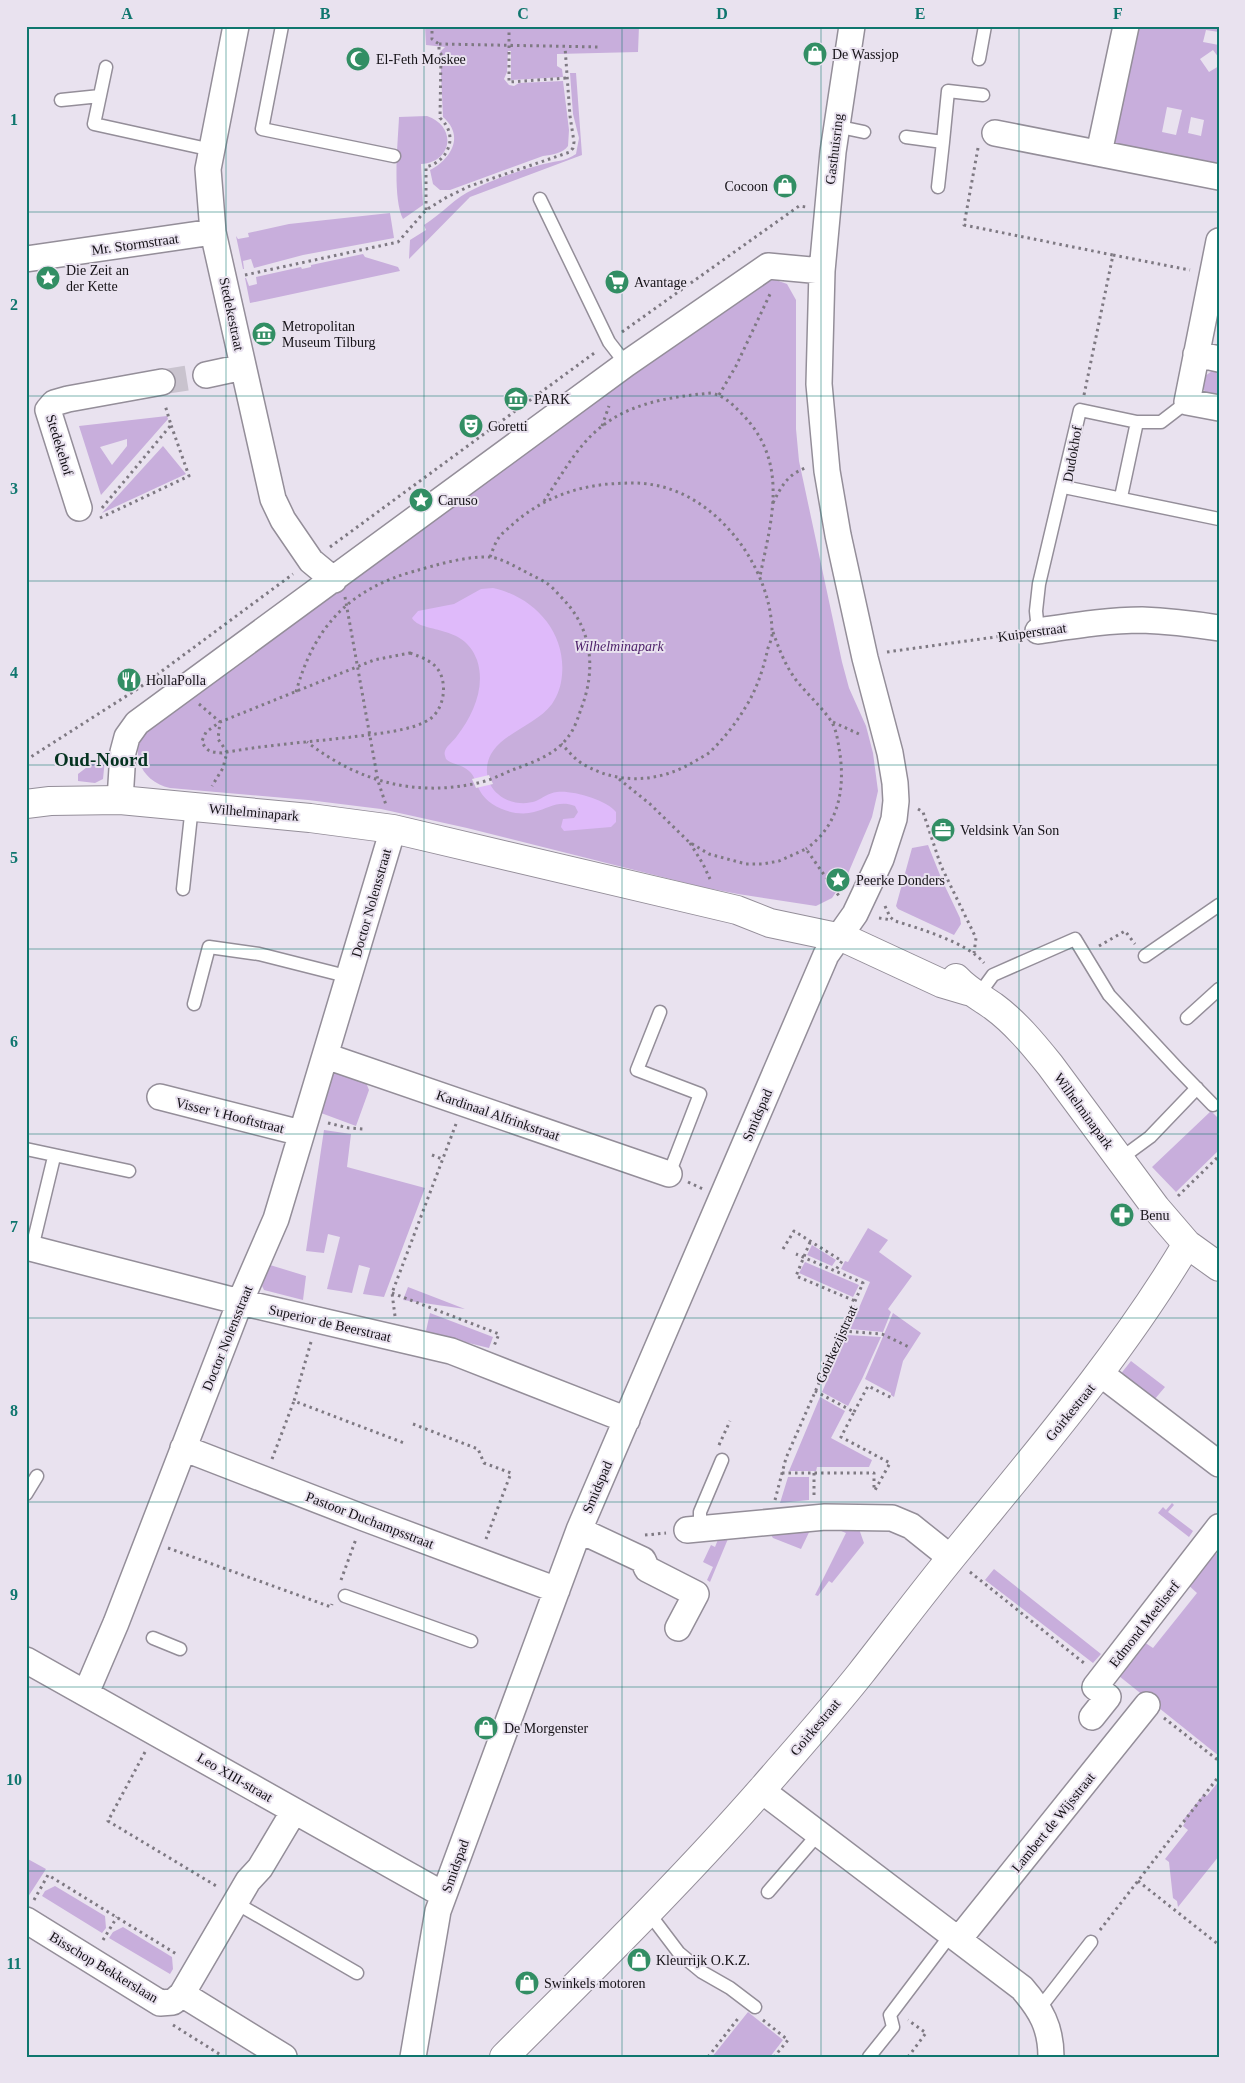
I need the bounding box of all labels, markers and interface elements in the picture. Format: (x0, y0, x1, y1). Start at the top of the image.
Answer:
text: A (121, 5, 133, 22)
text: B (320, 5, 331, 22)
text: C (517, 5, 529, 22)
text: D (716, 5, 728, 22)
text: E (915, 5, 925, 22)
text: F (1113, 5, 1123, 22)
shop icon: De Wassjop (802, 41, 828, 67)
mosque icon: El-Feth Moskee (345, 46, 371, 72)
place label: De Wassjop (832, 47, 899, 62)
place label: El-Feth Moskee (376, 52, 466, 67)
text: 1 (10, 111, 18, 128)
street label: Gasthuisring (823, 113, 846, 185)
shop icon: Cocoon (772, 173, 798, 199)
place label: Cocoon (724, 179, 768, 194)
street label: Mr. Stormstraat (91, 231, 180, 258)
place label: Die Zeit an der Kette (66, 263, 129, 294)
place icon: Die Zeit an der Kette (35, 265, 61, 291)
supermarket icon: Avantage (604, 269, 630, 295)
place label: Avantage (634, 275, 687, 290)
street label: Stedekestraat (216, 276, 247, 352)
text: 2 (10, 296, 18, 313)
place label: Metropolitan Museum Tilburg (282, 319, 376, 350)
museum icon: Metropolitan Museum Tilburg (251, 321, 277, 347)
museum icon: PARK (503, 386, 529, 412)
place label: PARK (534, 392, 570, 407)
street label: Stedekehof (43, 413, 76, 478)
theatre icon: Goretti (458, 413, 484, 439)
place label: Goretti (488, 419, 528, 434)
street label: Dudokhof (1060, 425, 1085, 483)
text: 3 (10, 480, 18, 497)
place icon: Caruso (408, 487, 434, 513)
place label: Caruso (438, 493, 478, 508)
street label: Kuiperstraat (997, 620, 1067, 645)
park label: Wilhelminapark (574, 639, 665, 654)
text: 4 (10, 664, 18, 681)
restaurant icon: HollaPolla (116, 667, 142, 693)
place label: HollaPolla (146, 673, 207, 688)
district label: Oud-Noord (54, 749, 148, 770)
street label: Wilhelminapark (208, 801, 300, 824)
office icon: Veldsink Van Son (930, 817, 956, 843)
place label: Veldsink Van Son (960, 823, 1059, 838)
street label: Doctor Nolensstraat (349, 847, 394, 959)
text: 5 (10, 849, 18, 866)
place icon: Peerke Donders (825, 867, 851, 893)
place label: Peerke Donders (856, 873, 945, 888)
text: 6 (10, 1033, 18, 1050)
street label: Wilhelminapark (1051, 1070, 1116, 1152)
street label: Kardinaal Alfrinkstraat (434, 1087, 562, 1144)
street label: Smidspad (740, 1087, 775, 1144)
street label: Visser 't Hooftstraat (174, 1095, 286, 1136)
pharmacy icon: Benu (1109, 1202, 1135, 1228)
place label: Benu (1140, 1208, 1170, 1223)
text: 7 (10, 1218, 18, 1235)
street label: Doctor Nolensstraat (199, 1283, 256, 1393)
street label: Superior de Beerstraat (267, 1302, 393, 1345)
street label: Goirkezijstraat (813, 1303, 860, 1385)
street label: Goirkestraat (1043, 1381, 1098, 1444)
text: 8 (10, 1402, 18, 1419)
street label: Smidspad (580, 1459, 615, 1516)
street label: Pastoor Duchampsstraat (304, 1489, 436, 1552)
street label: Edmond Meeliserf (1106, 1578, 1183, 1670)
text: 9 (10, 1586, 18, 1603)
street label: Goirkestraat (787, 1696, 843, 1759)
shop icon: De Morgenster (473, 1715, 499, 1741)
place label: De Morgenster (504, 1721, 588, 1736)
street label: Leo XIII-straat (194, 1750, 275, 1805)
street label: Lambert de Wijsstraat (1009, 1769, 1098, 1875)
text: 10 (6, 1771, 22, 1788)
street label: Smidspad (439, 1838, 472, 1895)
street label: Bisschop Bekkerslaan (47, 1929, 161, 2006)
shop icon: Kleurrijk O.K.Z. (626, 1947, 652, 1973)
place label: Kleurrijk O.K.Z. (656, 1953, 750, 1968)
text: 11 (6, 1955, 22, 1972)
shop icon: Swinkels motoren (514, 1970, 540, 1996)
place label: Swinkels motoren (544, 1976, 646, 1991)

